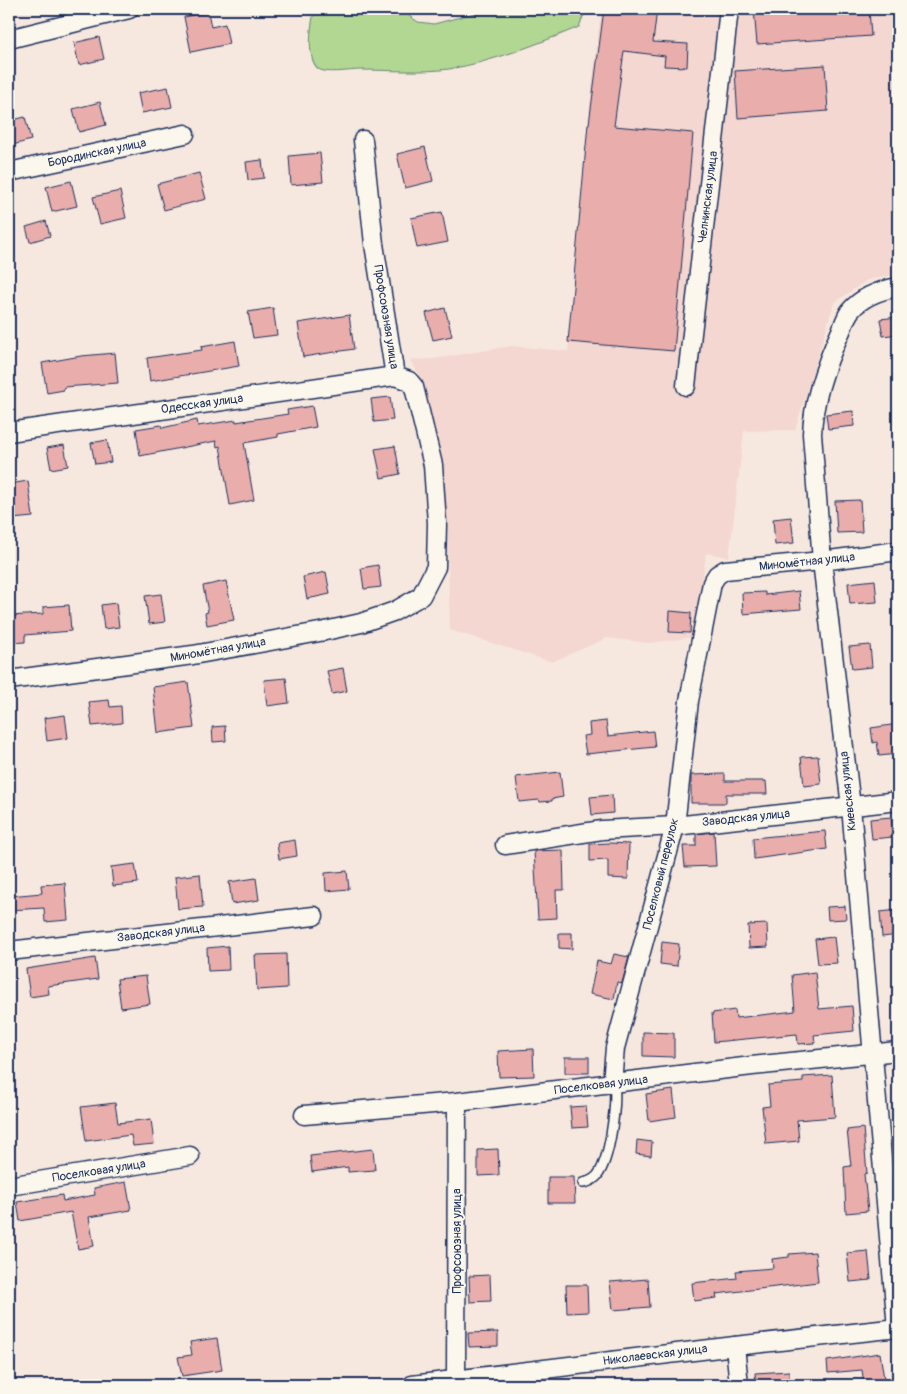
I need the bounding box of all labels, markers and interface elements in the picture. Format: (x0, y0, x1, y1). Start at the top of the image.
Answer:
street label: Бородинская улица (46, 135, 148, 171)
street label: Челнинская улица (695, 150, 721, 244)
street label: Профсоюзная улица (370, 264, 402, 371)
street label: Одесская улица (160, 391, 244, 417)
street label: Миномётная улица (758, 549, 856, 575)
street label: Миномётная улица (169, 634, 267, 666)
street label: Киевская улица (836, 750, 860, 832)
street label: Заводская улица (701, 806, 791, 830)
street label: Поселковый переулок (640, 817, 682, 931)
street label: Заводская улица (116, 920, 206, 946)
street label: Поселковая улица (553, 1072, 649, 1098)
street label: Поселковая улица (51, 1156, 147, 1186)
street label: Профсоюзная улица (450, 1188, 465, 1294)
street label: Николаевская улица (602, 1341, 709, 1369)

